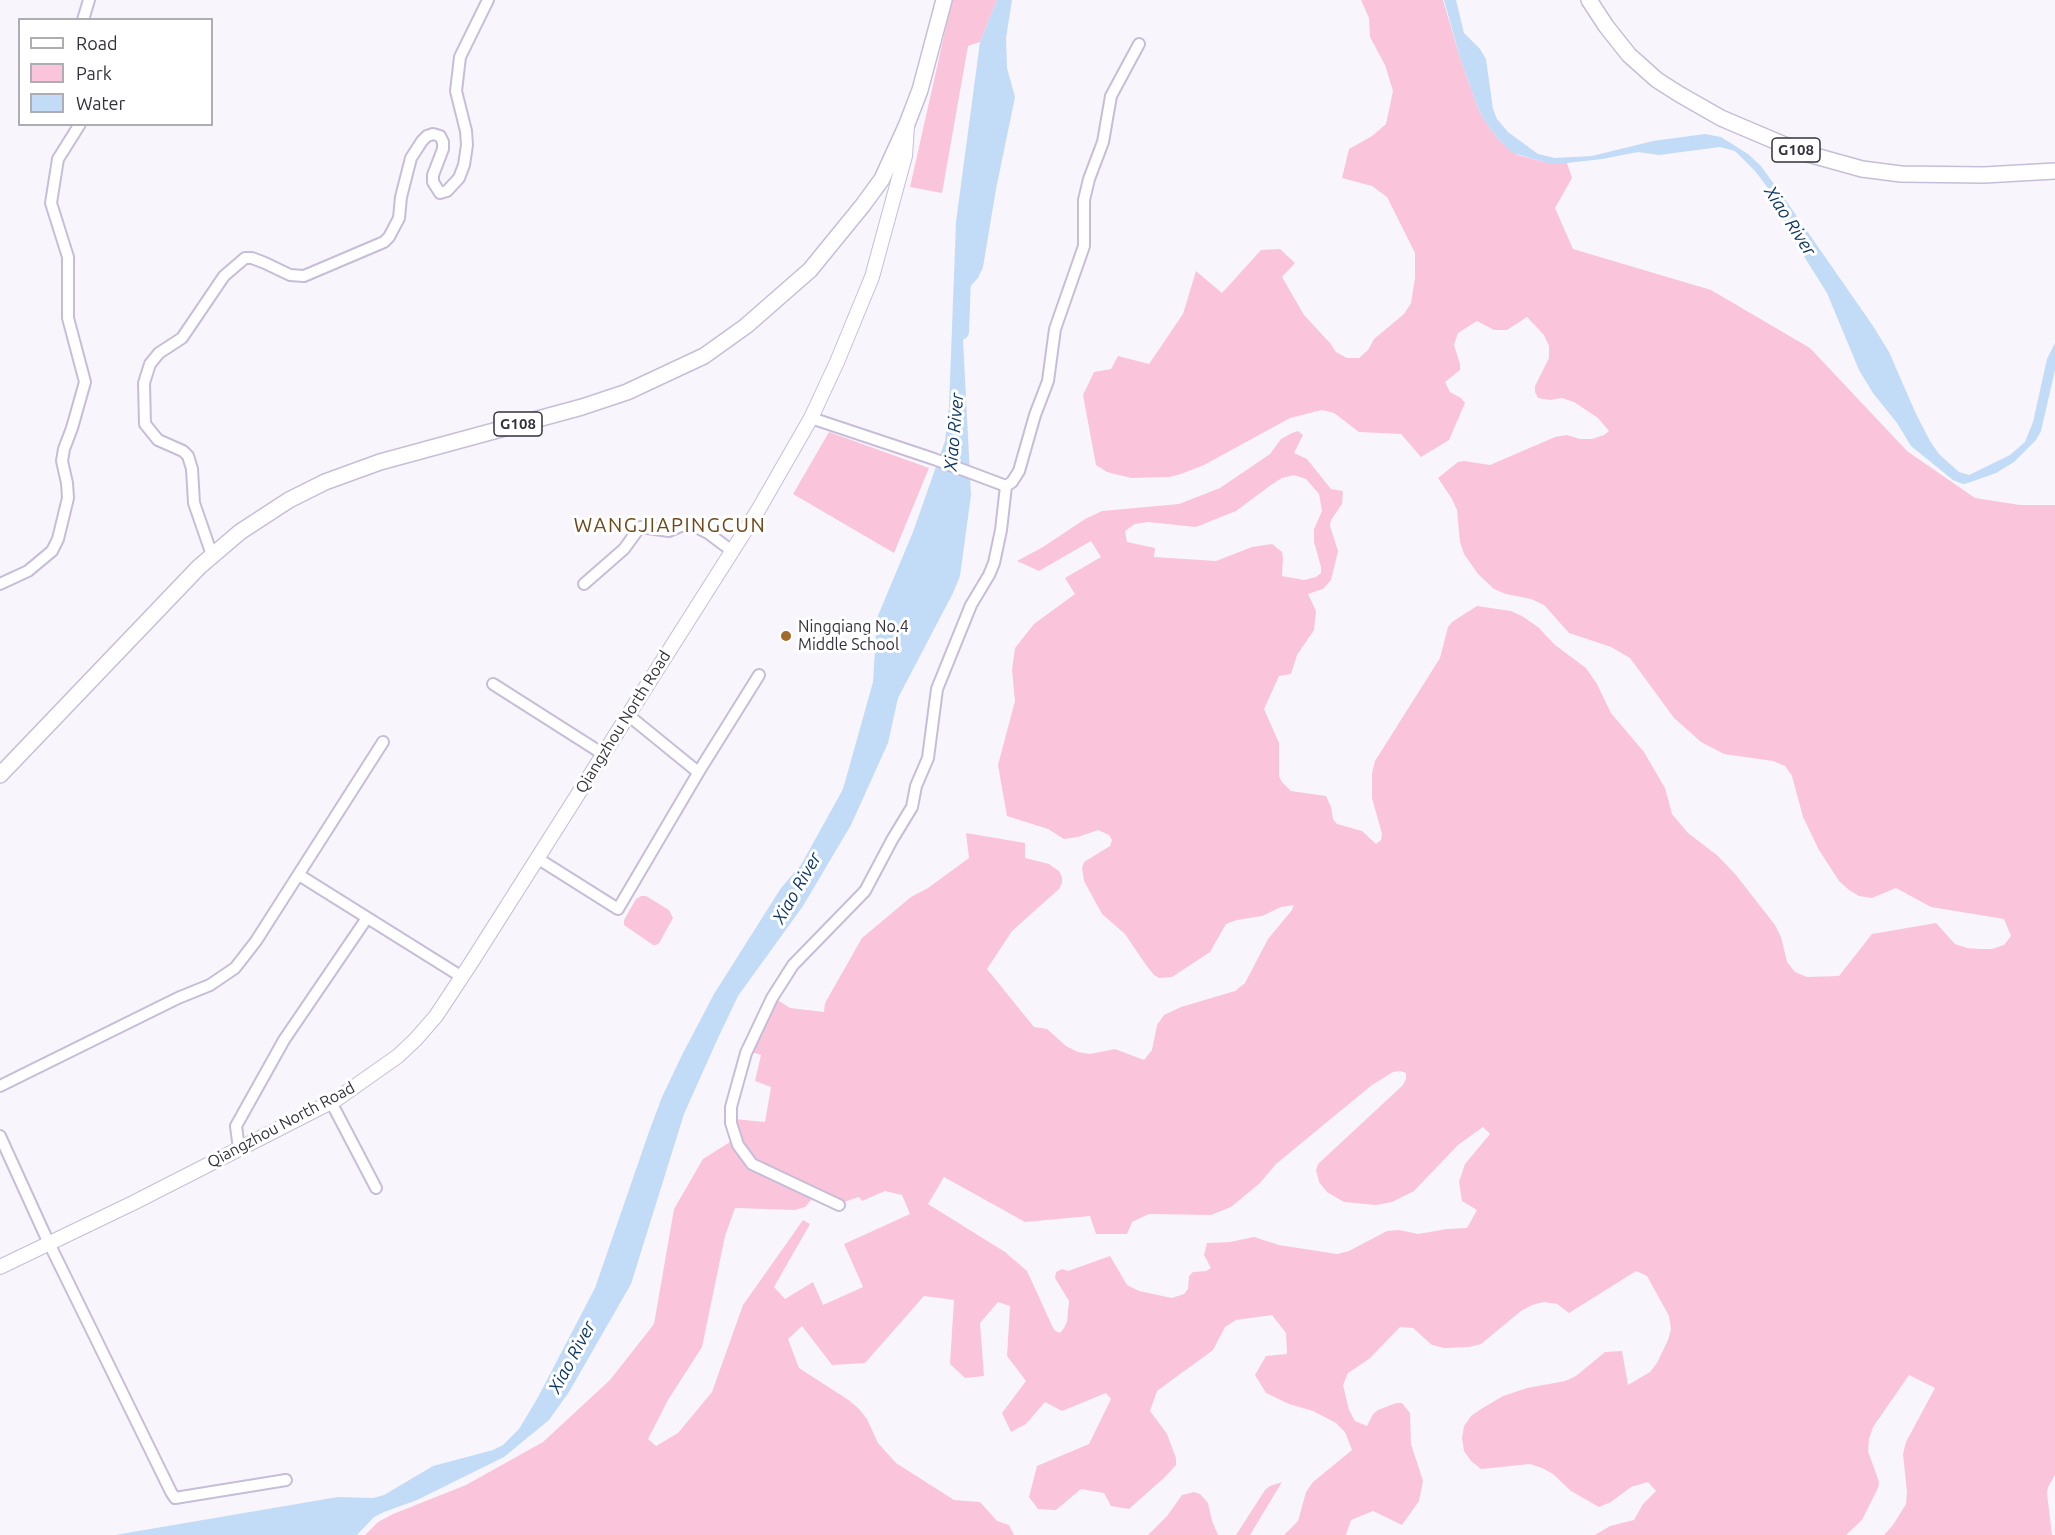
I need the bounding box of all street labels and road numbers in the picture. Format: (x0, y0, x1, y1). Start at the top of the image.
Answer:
road number: G108 (1772, 138, 1820, 162)
road number: G108 (494, 412, 542, 436)
street label: Qiangzhou North Road (571, 647, 675, 797)
street label: Qiangzhou North Road (204, 1078, 358, 1172)

